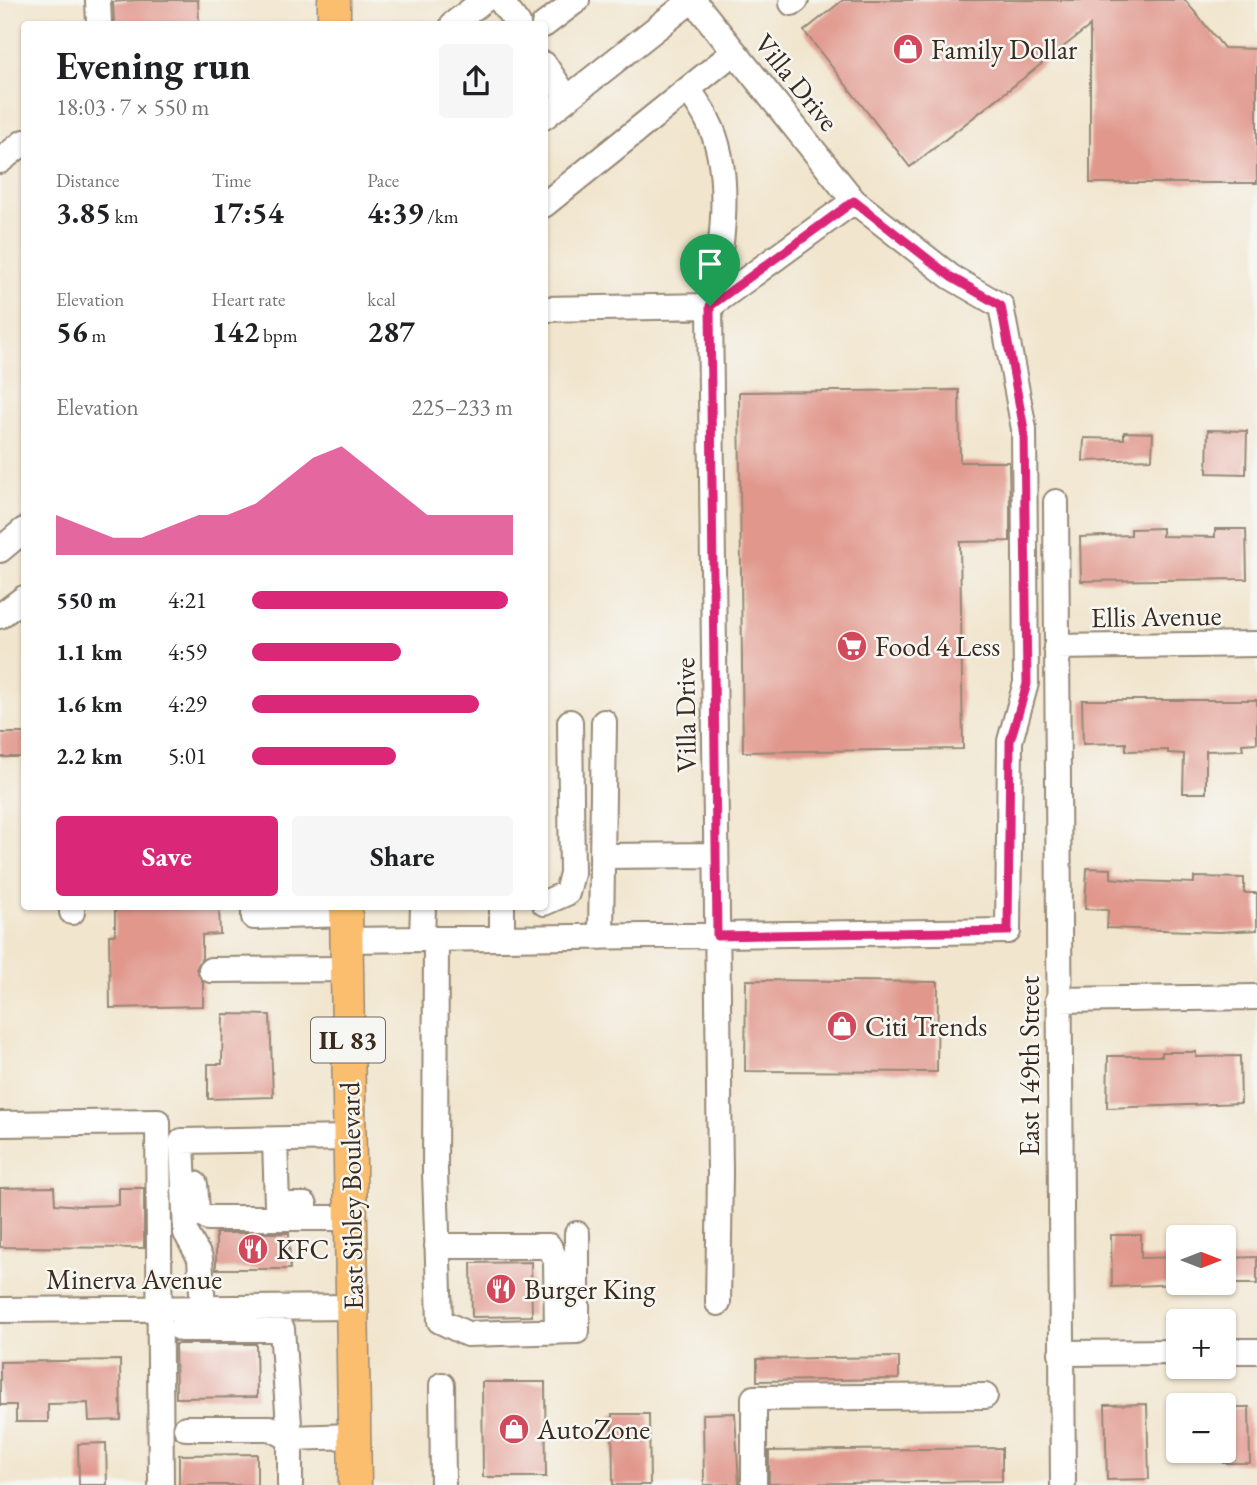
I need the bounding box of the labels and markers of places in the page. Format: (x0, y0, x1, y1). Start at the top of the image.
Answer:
place label: Family Dollar (931, 31, 1078, 67)
shop icon: Family Dollar (891, 32, 925, 66)
pin (680, 234, 740, 306)
place label: Food 4 Less (875, 628, 1000, 664)
supermarket icon: Food 4 Less (835, 629, 869, 663)
place label: Citi Trends (865, 1008, 987, 1044)
shop icon: Citi Trends (825, 1009, 859, 1043)
place label: KFC (276, 1231, 329, 1267)
restaurant icon: KFC (236, 1232, 270, 1266)
place label: Burger King (524, 1271, 656, 1307)
restaurant icon: Burger King (484, 1272, 518, 1306)
place label: AutoZone (536, 1411, 650, 1447)
shop icon: AutoZone (497, 1412, 531, 1446)

